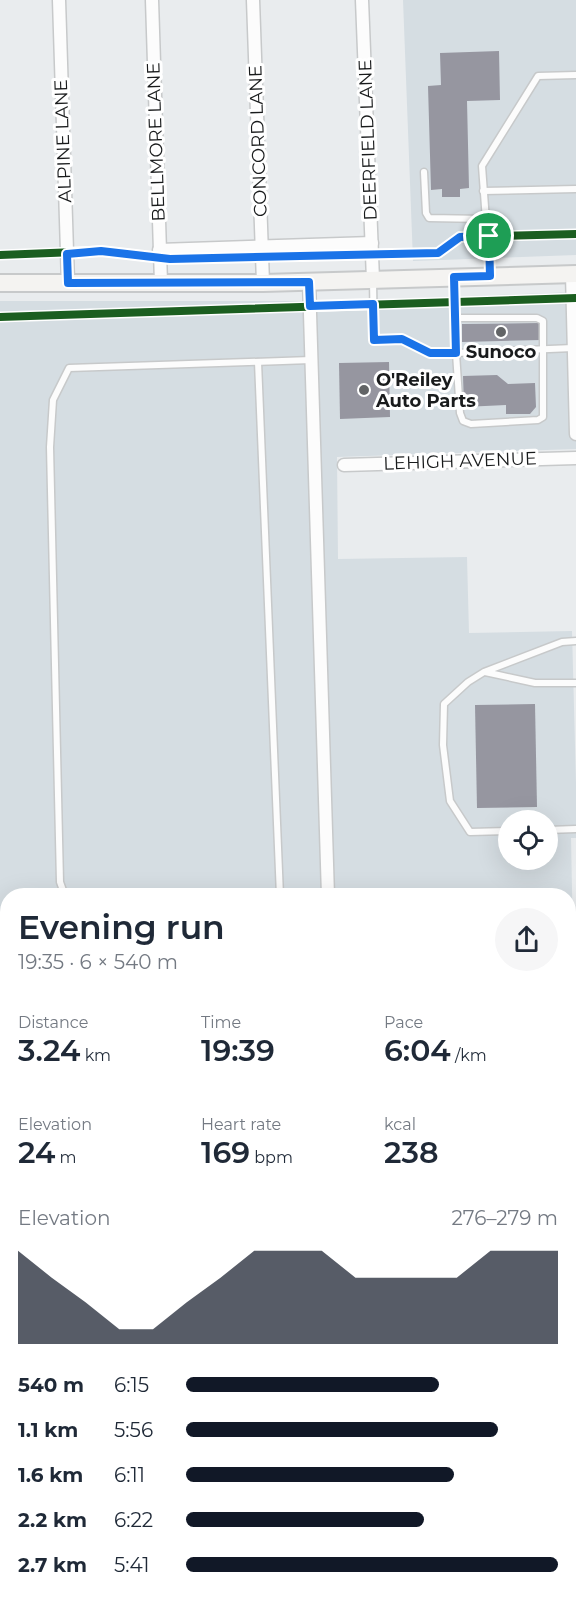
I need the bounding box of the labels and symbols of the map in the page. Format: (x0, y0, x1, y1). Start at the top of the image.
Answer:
street label: DEERFIELD LANE (354, 59, 382, 221)
street label: BELLMORE LANE (142, 62, 170, 222)
street label: CONCORD LANE (244, 65, 272, 217)
street label: ALPINE LANE (50, 79, 76, 203)
pin (463, 210, 514, 261)
marker: Sunoco (494, 325, 508, 339)
place label: Sunoco (466, 341, 536, 363)
place label: O'Reiley Auto Parts (375, 369, 476, 412)
marker: O'Reiley Auto Parts (357, 383, 371, 397)
street label: LEHIGH AVENUE (383, 447, 537, 475)

